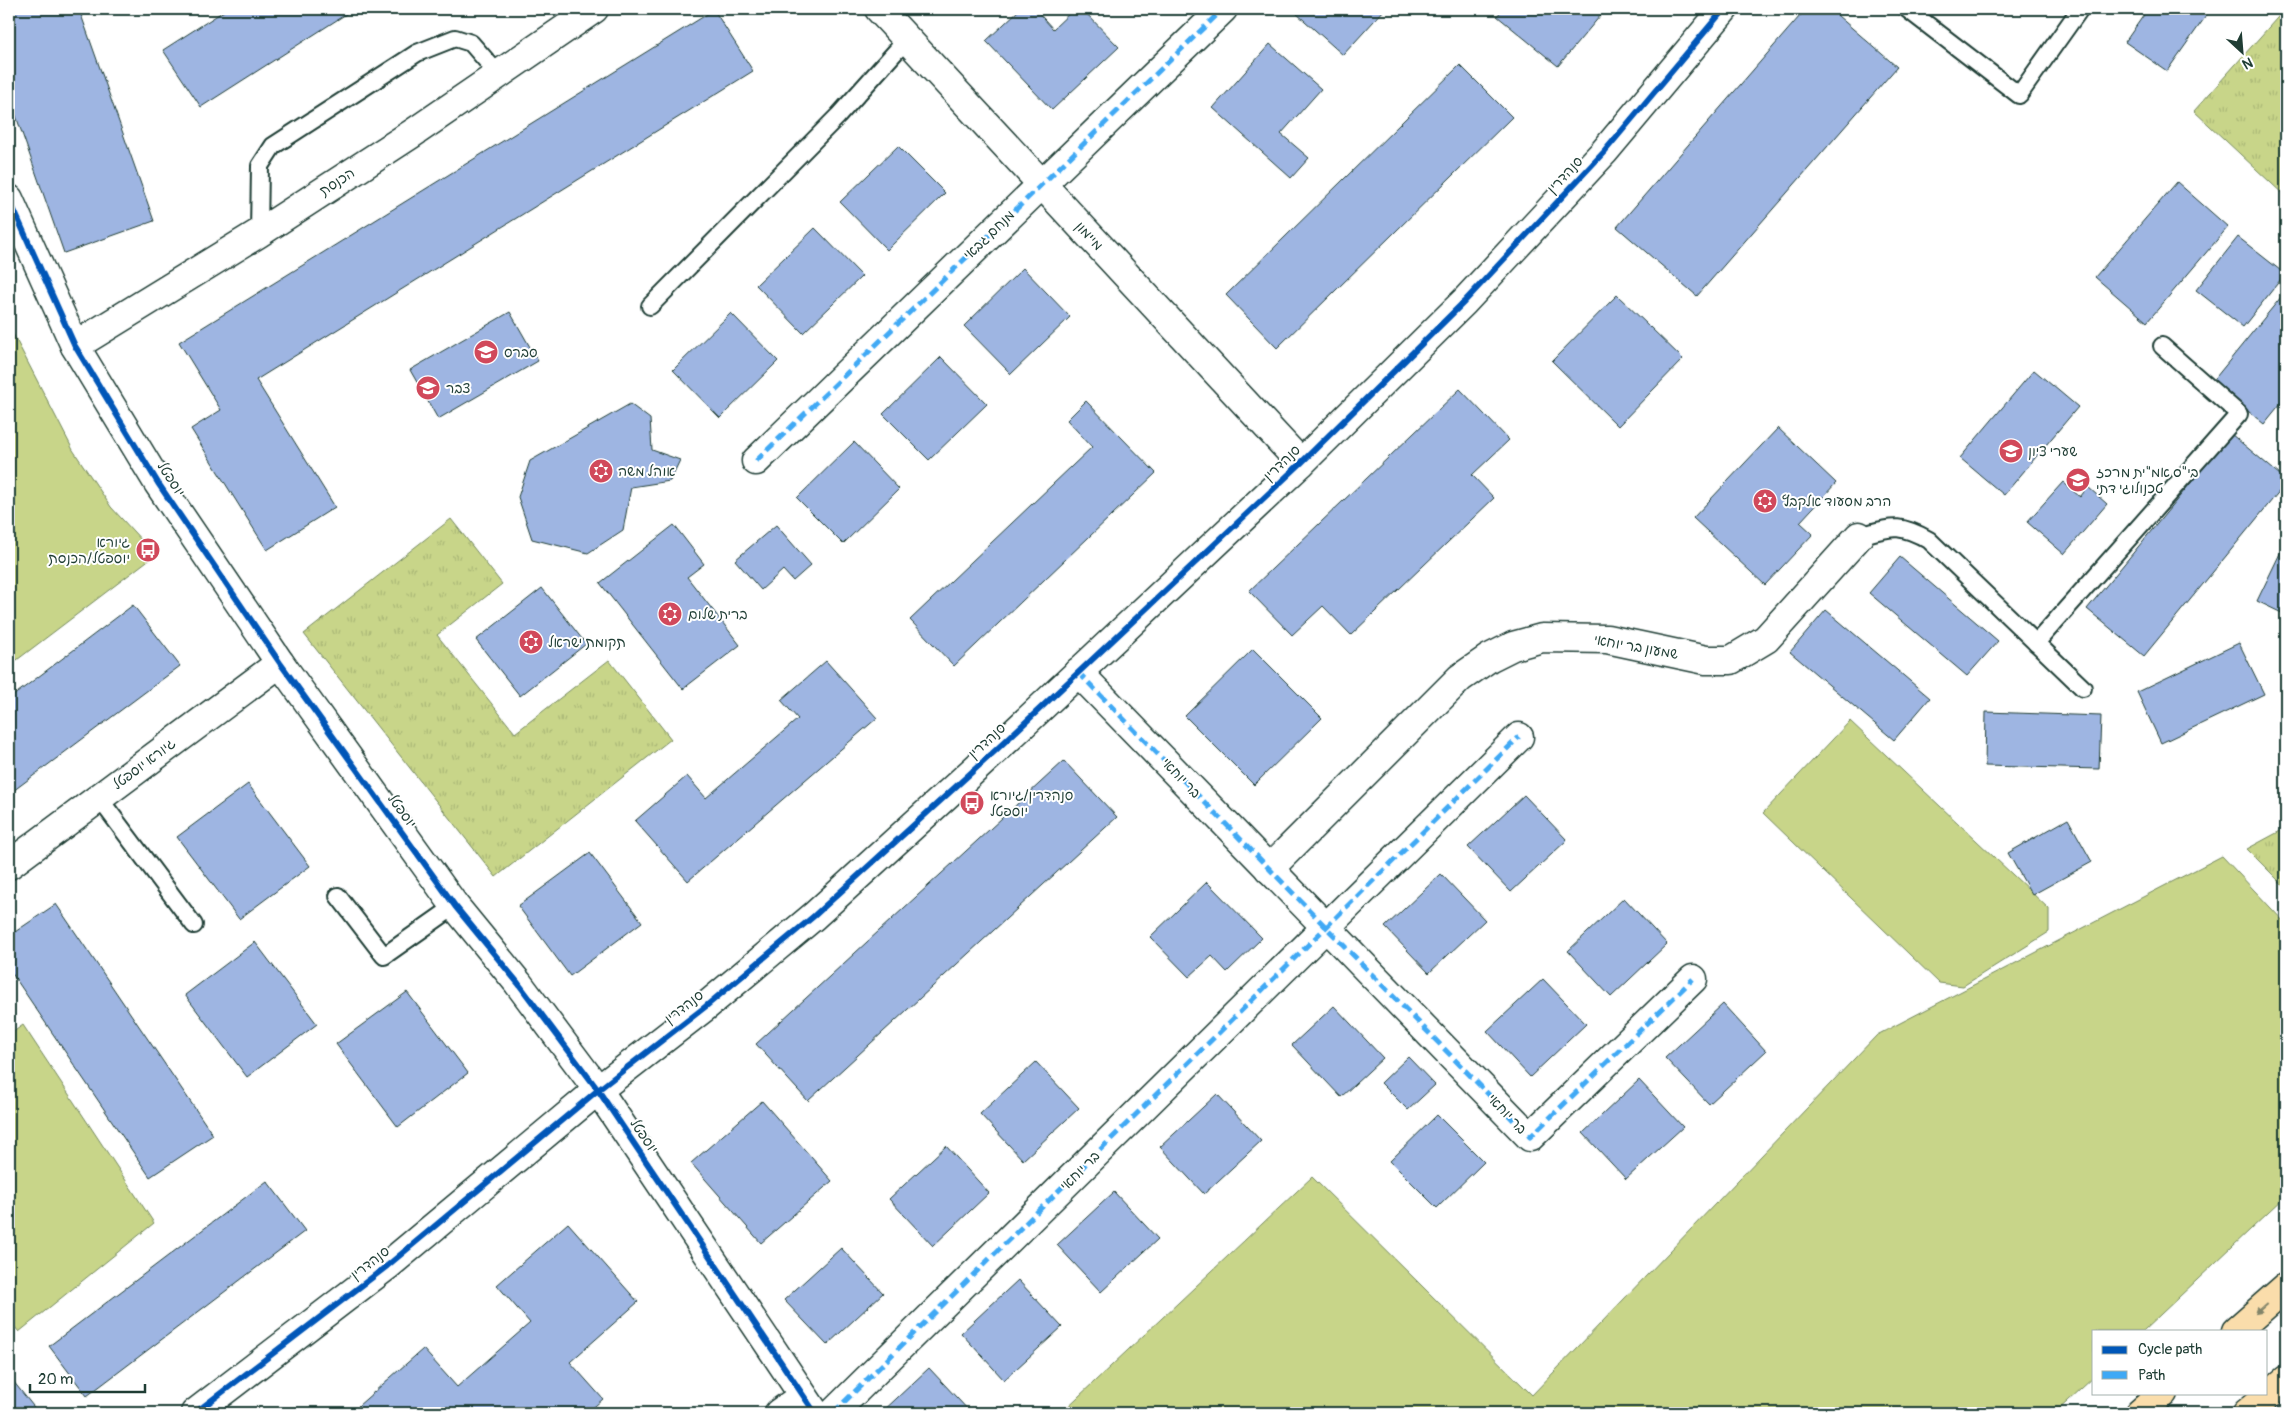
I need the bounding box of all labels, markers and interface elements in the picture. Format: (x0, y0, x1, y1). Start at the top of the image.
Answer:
north arrow (2218, 28, 2268, 78)
text: N (2239, 54, 2255, 73)
street label: סנהדרין (1544, 153, 1586, 197)
street label: הכנסת (316, 164, 358, 200)
street label: מנחם גבאי (960, 207, 1018, 263)
street label: מיימון (1072, 218, 1106, 254)
school or university icon: סברס (473, 339, 499, 365)
place label: סברס (504, 344, 538, 361)
school or university icon: צבר (415, 375, 441, 401)
place label: צבר (446, 380, 471, 397)
school or university icon: שערי ציון (1998, 438, 2024, 464)
street label: סנהדרין (1260, 441, 1304, 485)
place label: שערי ציון (2028, 443, 2077, 460)
street label: יוספטל (154, 458, 188, 500)
synagogue icon: אוהל משה (588, 458, 614, 484)
place label: אוהל משה (618, 463, 675, 480)
place label: בי"ס אמ"ית מרכז טכנולוגי דתי (2096, 464, 2198, 497)
school or university icon: בי"ס אמ"ית מרכז טכנולוגי דתי (2065, 467, 2091, 493)
synagogue icon: הרב מסעוד אלקבץ (1752, 488, 1778, 514)
place label: הרב מסעוד אלקבץ (1782, 493, 1891, 510)
place label: גיורא יוספטל/הכנסת (48, 534, 130, 567)
bus stop icon: גיורא יוספטל/הכנסת (135, 537, 161, 563)
synagogue icon: ברית שלום (657, 601, 683, 627)
place label: ברית שלום (688, 606, 748, 623)
synagogue icon: תקומת ישראל (518, 629, 544, 655)
street label: שמעון בר יוחאי (1592, 631, 1680, 663)
place label: תקומת ישראל (548, 634, 626, 651)
street label: סנהדרין (965, 720, 1009, 762)
street label: גיורא יוספטל (109, 735, 179, 793)
street label: בר יוחאי (1158, 754, 1204, 802)
place label: סנהדרין/גיורא יוספטל (990, 787, 1073, 820)
bus stop icon: סנהדרין/גיורא יוספטל (959, 790, 985, 816)
street label: יוספטל (384, 791, 420, 831)
street label: סנהדרין (661, 987, 707, 1027)
street label: בר יוחאי (1484, 1090, 1530, 1138)
street label: יוספטל (626, 1115, 662, 1157)
street label: בר יוחאי (1057, 1148, 1103, 1194)
street label: סנהדרין (347, 1243, 393, 1283)
one-way arrow (2255, 1303, 2267, 1314)
legend (2092, 1330, 2268, 1394)
text: Cycle path (2138, 1340, 2202, 1359)
scale bar (30, 1362, 145, 1394)
text: Path (2138, 1366, 2165, 1385)
text: 20 m (38, 1370, 73, 1389)

